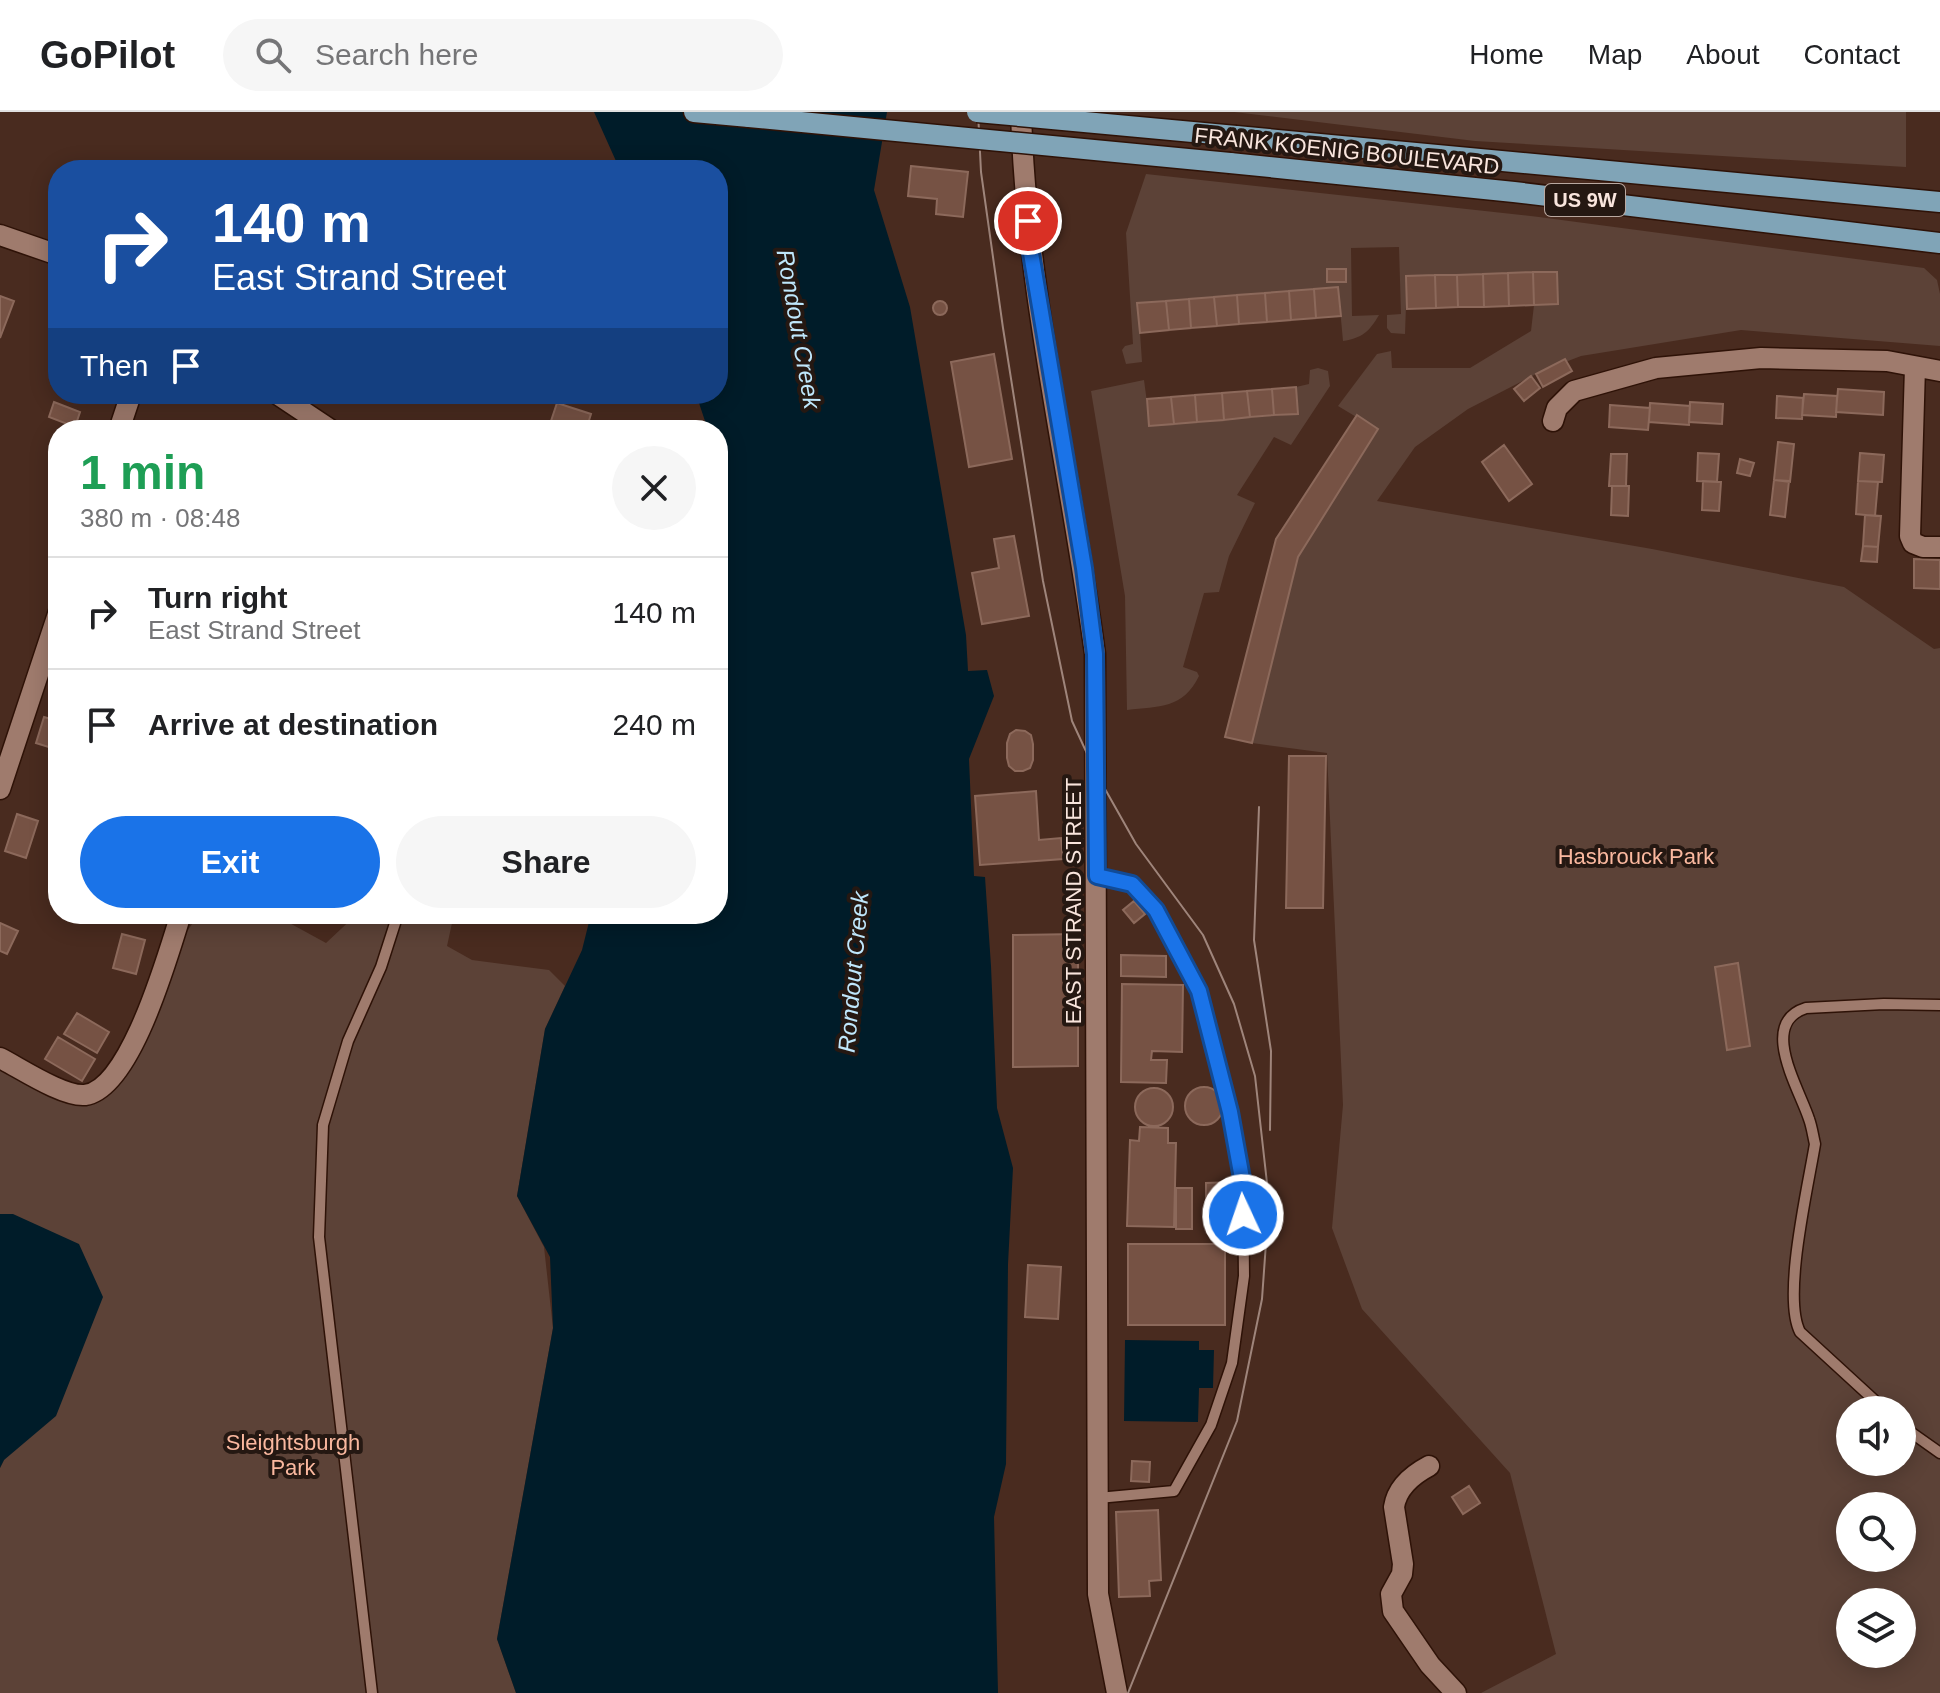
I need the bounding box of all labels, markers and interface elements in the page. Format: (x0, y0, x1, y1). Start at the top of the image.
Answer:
search box (223, 19, 783, 91)
icon: search (251, 33, 295, 77)
text: GoPilot (40, 34, 175, 76)
text: Search here (315, 38, 479, 71)
text: Home (1469, 39, 1544, 70)
text: Map (1588, 39, 1642, 70)
text: About (1686, 39, 1760, 70)
text: Contact (1804, 39, 1900, 70)
street label: FRANK KOENIG BOULEVARD (1193, 123, 1501, 179)
road number: US 9W (1545, 184, 1625, 216)
pin (994, 187, 1062, 255)
text: 140 m (212, 191, 371, 254)
icon: right (80, 192, 184, 296)
icon: arrive (1006, 199, 1050, 243)
water label: Rondout Creek (772, 247, 827, 413)
text: East Strand Street (212, 257, 506, 298)
icon: arrive (164, 344, 208, 388)
text: Then (80, 349, 148, 382)
text: 1 min (80, 446, 205, 499)
button: close (612, 446, 696, 530)
text: 380 m · 08:48 (80, 503, 240, 533)
text: Turn right (148, 581, 287, 614)
icon: right (80, 591, 124, 635)
text: 140 m (613, 596, 696, 629)
text: East Strand Street (148, 615, 360, 645)
icon: arrive (80, 703, 124, 747)
text: Arrive at destination (148, 708, 438, 741)
text: 240 m (613, 708, 696, 741)
street label: EAST STRAND STREET (1061, 778, 1086, 1024)
button: Exit (80, 816, 380, 908)
button: Share (396, 816, 696, 908)
park label: Hasbrouck Park (1558, 844, 1715, 869)
water label: Rondout Creek (833, 888, 874, 1054)
position arrow (1201, 1173, 1285, 1257)
map controls (1836, 1396, 1916, 1668)
button: sound (1836, 1396, 1916, 1476)
park label: Sleightsburgh Park (226, 1430, 360, 1480)
button: search (1836, 1492, 1916, 1572)
button: layers (1836, 1588, 1916, 1668)

